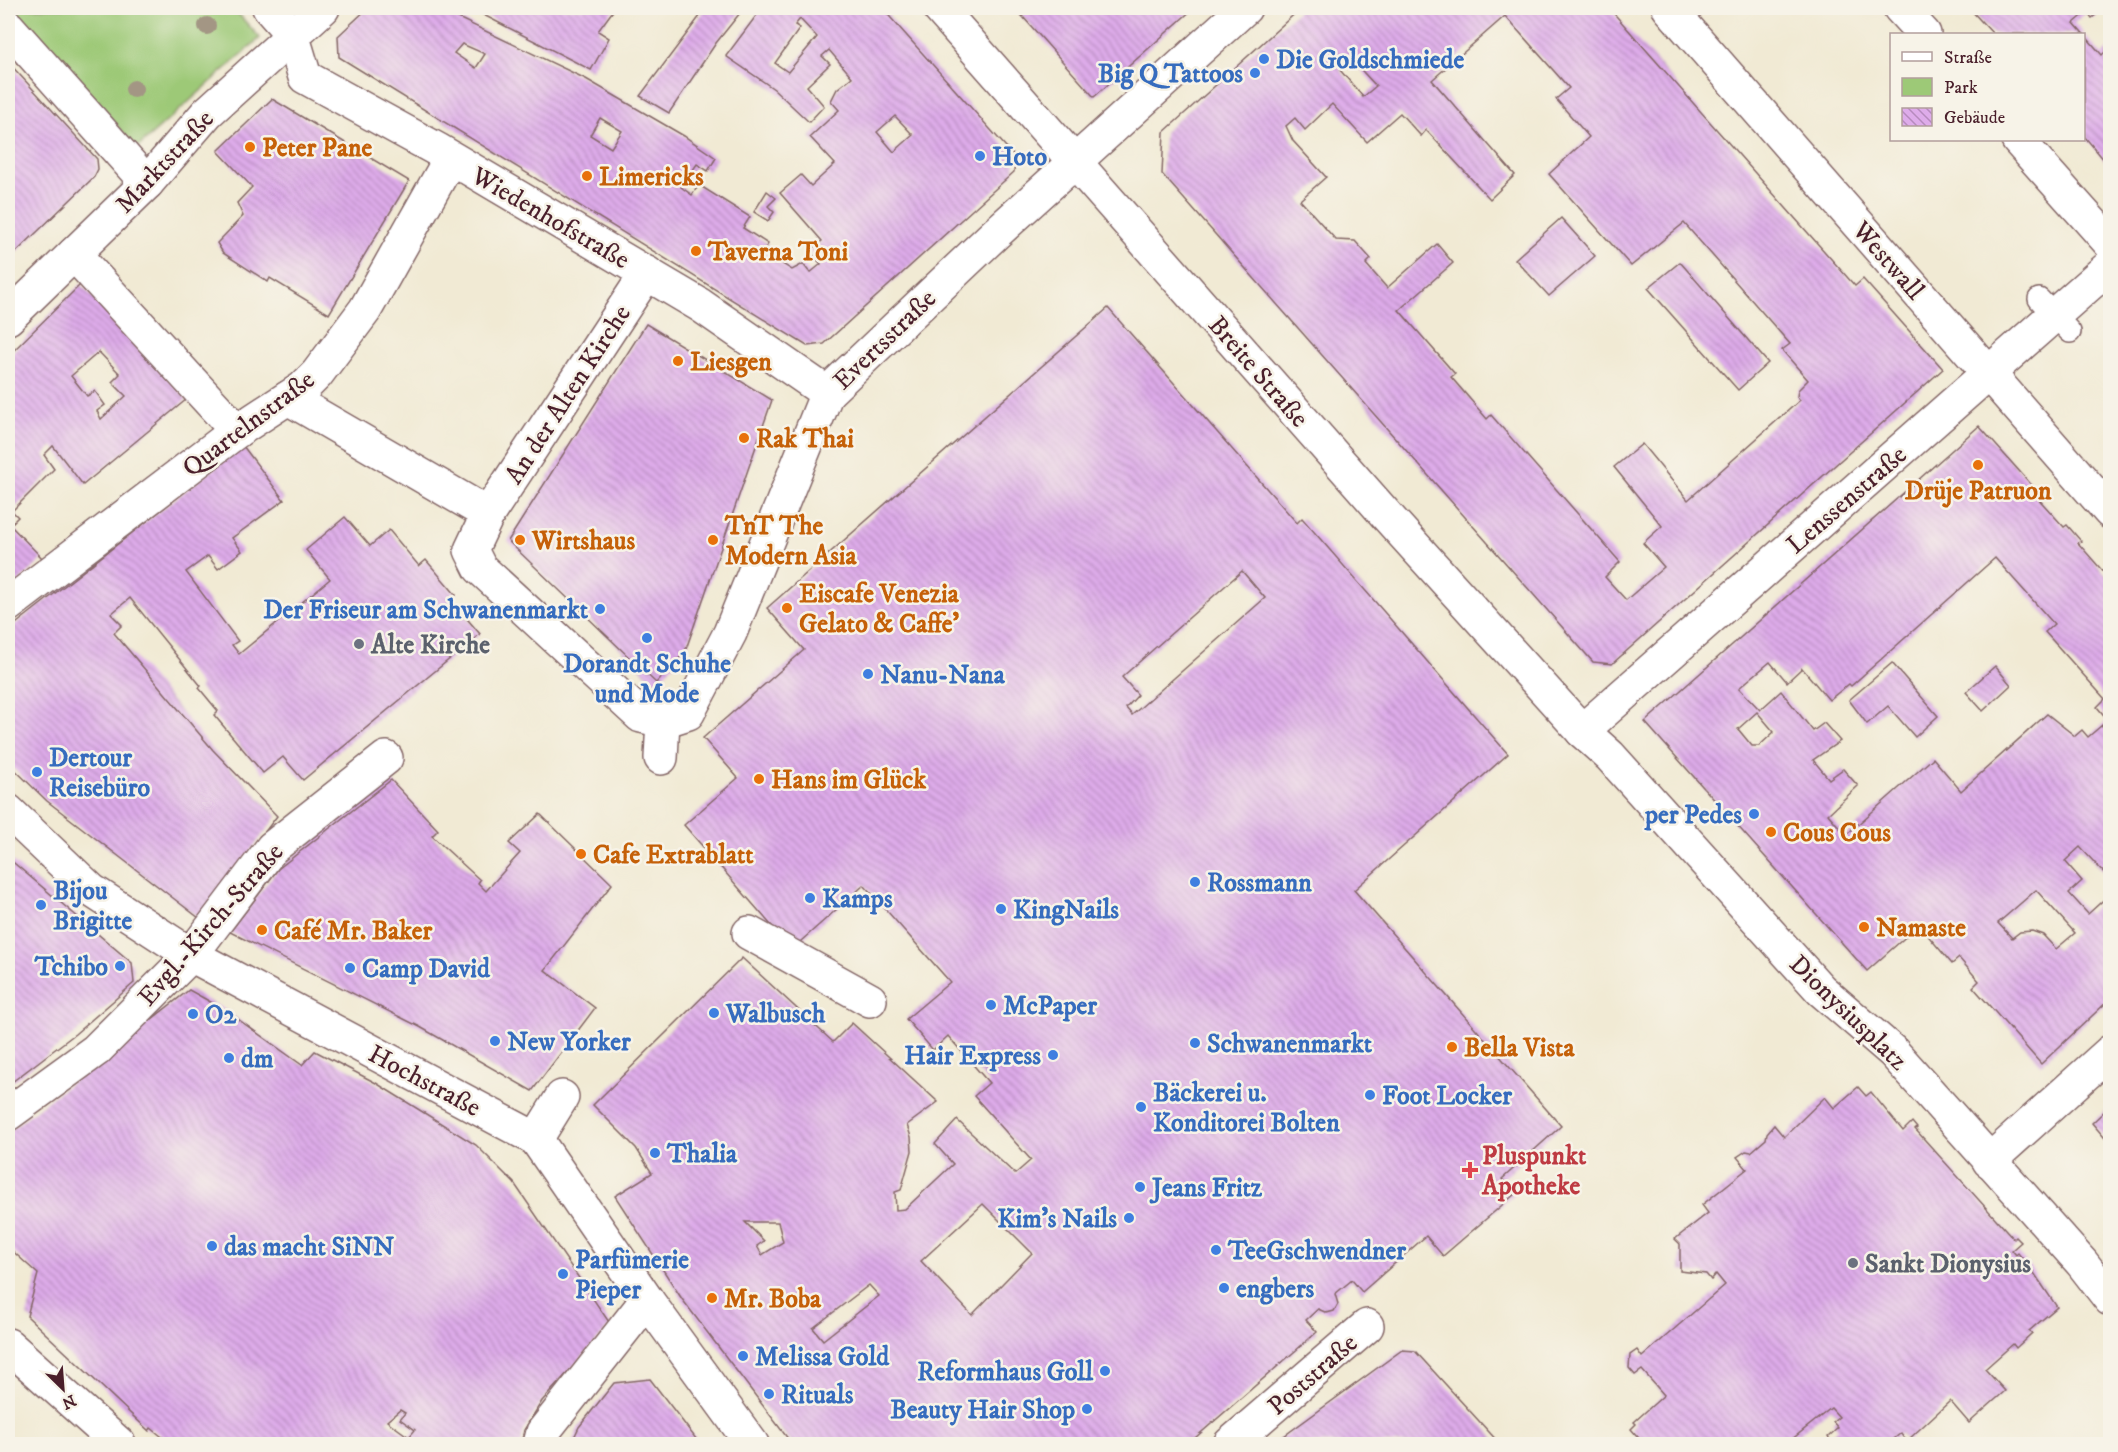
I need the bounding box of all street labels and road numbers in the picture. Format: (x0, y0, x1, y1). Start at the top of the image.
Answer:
street label: Marktstraße (109, 103, 221, 221)
street label: Wiedenhofstraße (464, 159, 635, 277)
street label: Westwall (1844, 214, 1931, 307)
street label: Evertsstraße (826, 283, 944, 397)
street label: An der Alten Kirche (498, 299, 639, 491)
street label: Breite Straße (1200, 309, 1315, 435)
street label: Quartelnstraße (176, 364, 322, 485)
street label: Lenssenstraße (1780, 439, 1914, 561)
street label: Evgl.-Kirch-Straße (131, 837, 291, 1013)
street label: Dionysiusplatz (1782, 948, 1914, 1078)
street label: Hochstraße (362, 1038, 486, 1125)
street label: Poststraße (1261, 1327, 1365, 1423)

